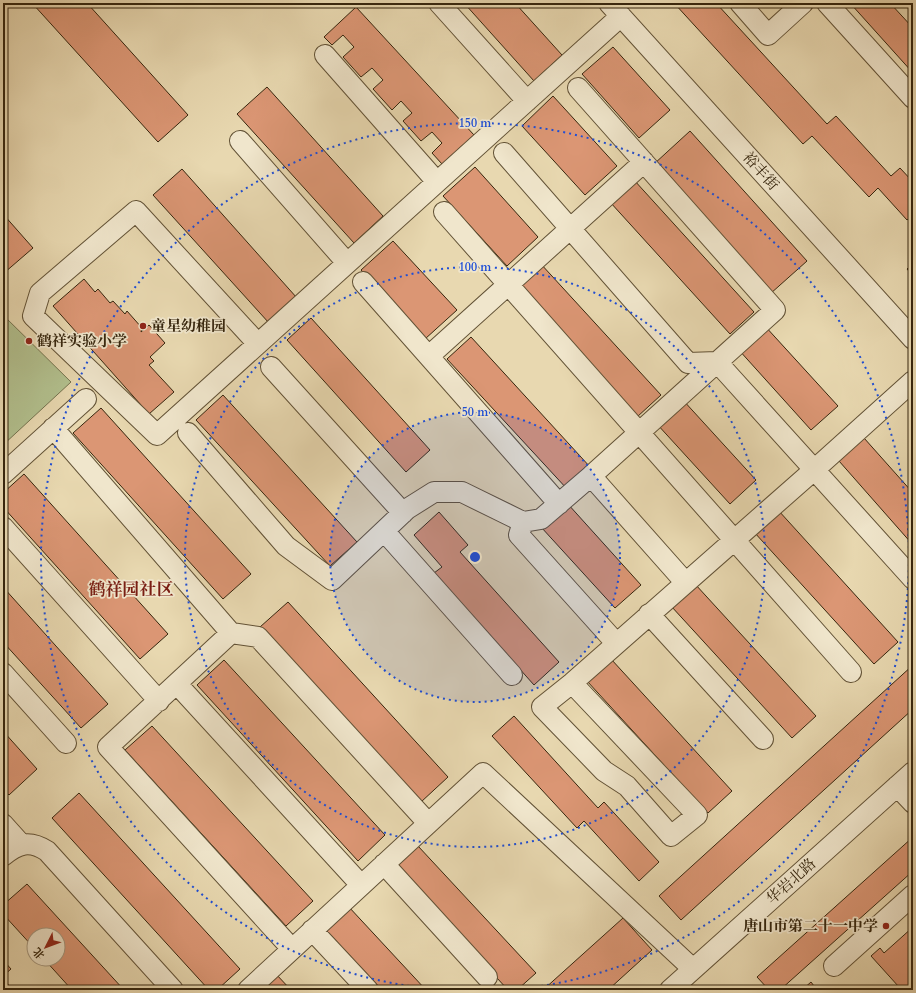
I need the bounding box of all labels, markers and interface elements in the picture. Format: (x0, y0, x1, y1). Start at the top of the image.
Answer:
text: 150 m (459, 115, 492, 131)
street label: 裕丰街 (739, 148, 783, 194)
text: 100 m (459, 259, 492, 275)
place label: 童星幼稚园 (151, 316, 226, 336)
marker: 童星幼稚园 (138, 321, 148, 331)
place label: 鹤祥实验小学 (37, 331, 127, 351)
marker: 鹤祥实验小学 (24, 336, 34, 346)
text: 50 m (462, 404, 489, 420)
centre of rings (468, 550, 482, 564)
district label: 鹤祥园社区 (89, 578, 174, 601)
street label: 华岩北路 (762, 853, 820, 909)
place label: 唐山市第二十一中学 (743, 916, 878, 936)
marker: 唐山市第二十一中学 (881, 921, 891, 931)
north arrow (26, 927, 66, 967)
text: 北 (30, 944, 48, 962)

